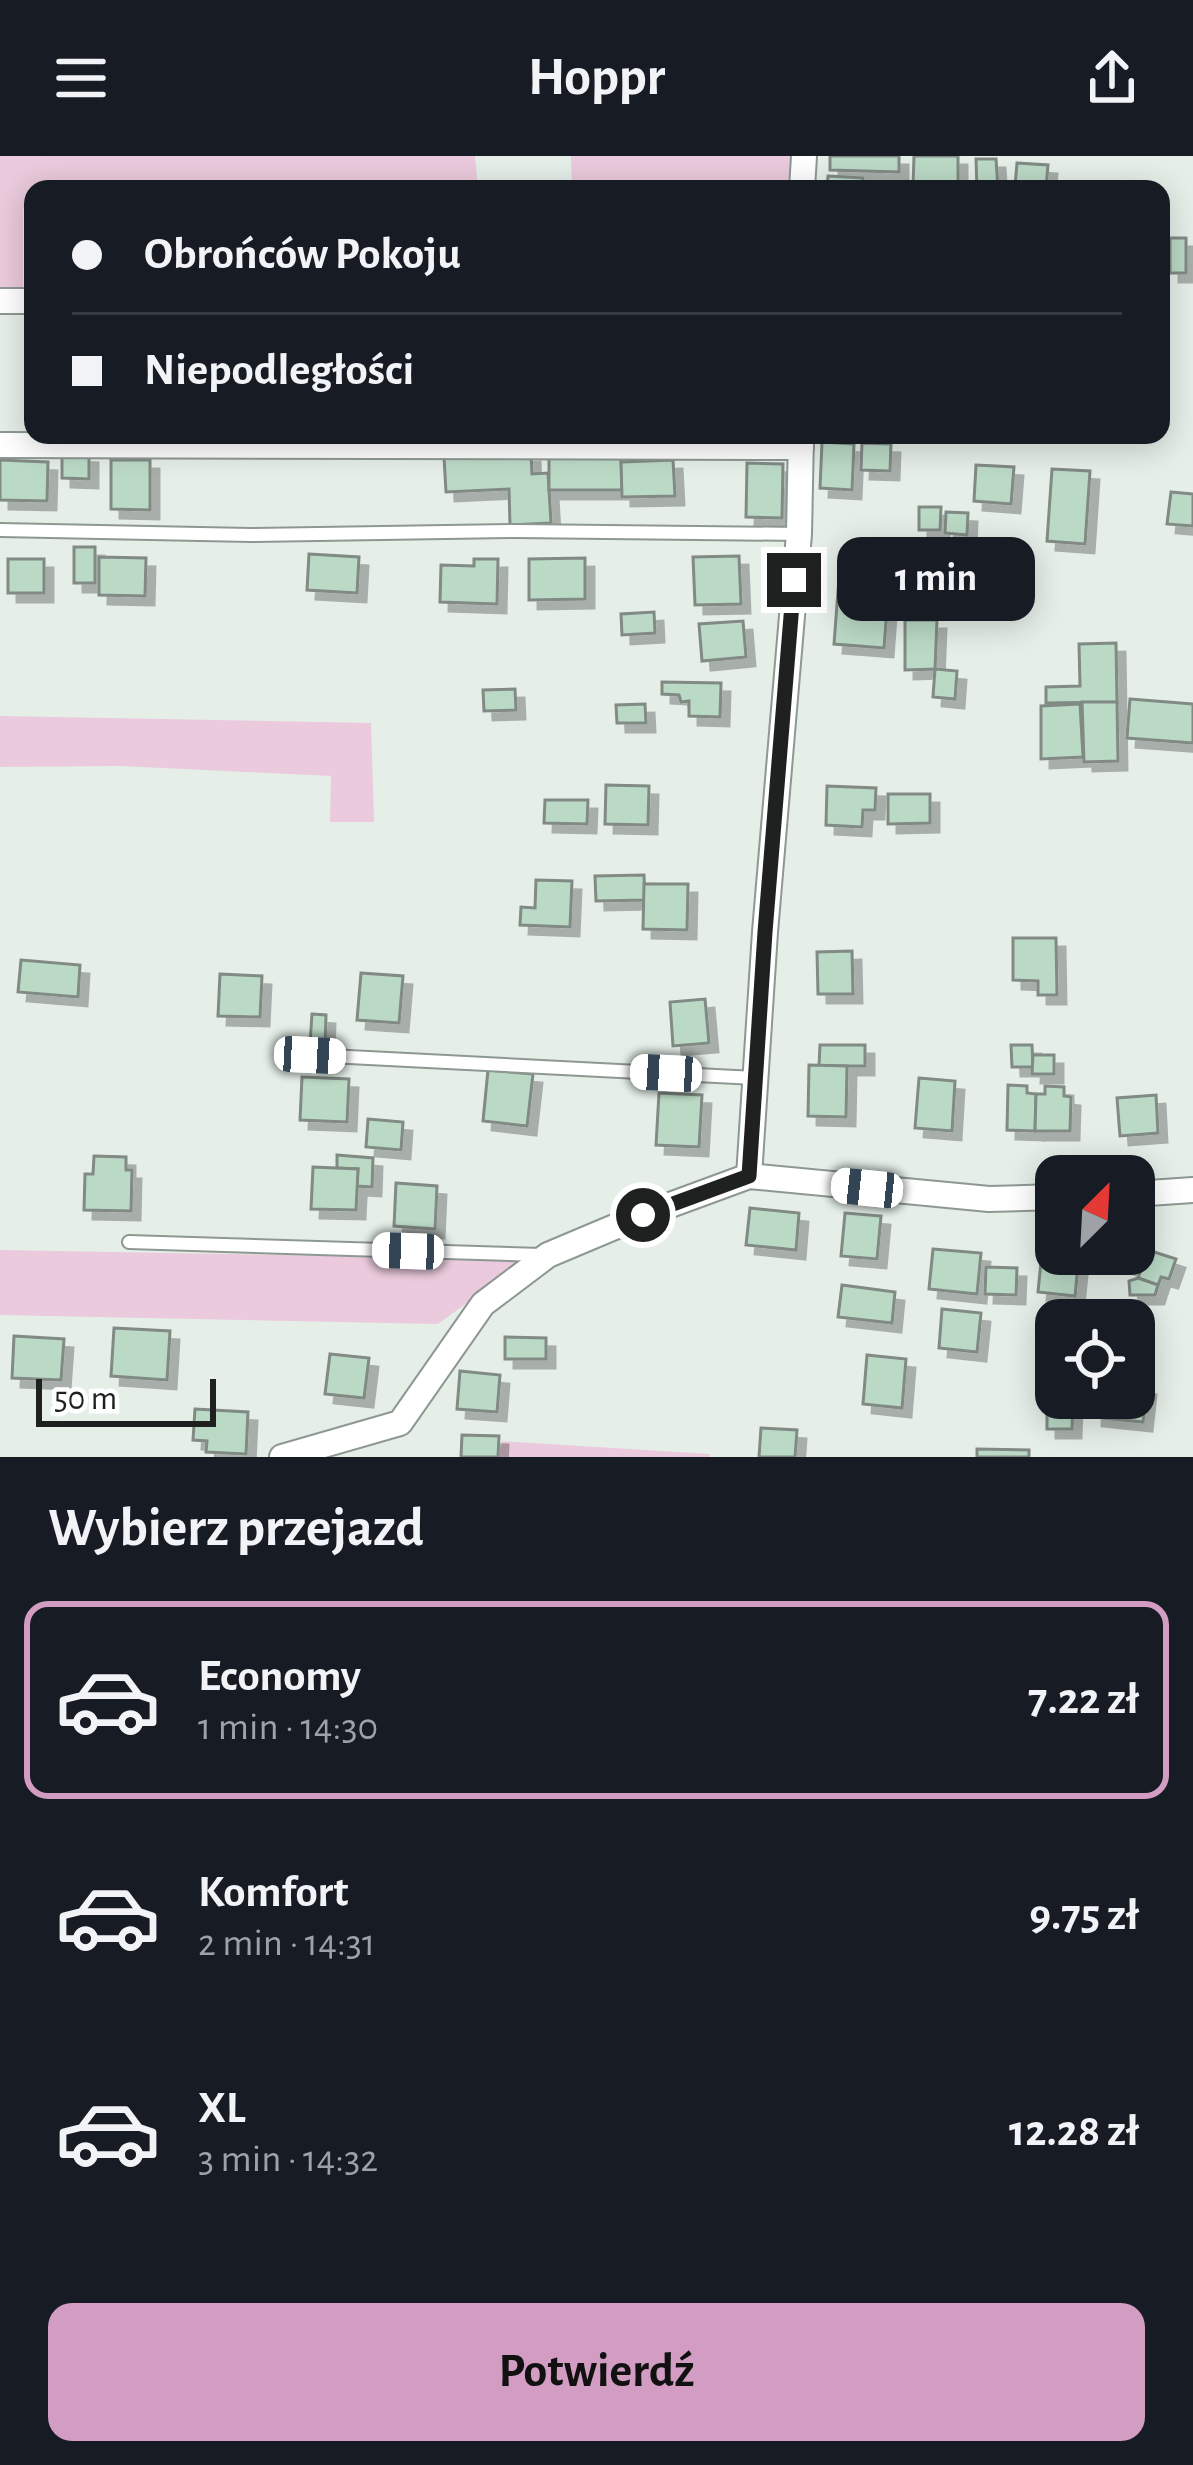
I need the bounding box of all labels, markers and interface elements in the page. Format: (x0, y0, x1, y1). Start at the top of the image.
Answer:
icon: menu (48, 45, 114, 111)
icon: share (1079, 45, 1145, 111)
text: Hoppr (528, 51, 665, 105)
text: Obrońców Pokoju (144, 232, 461, 277)
text: Niepodległości (144, 348, 414, 393)
callout: 1 min (836, 538, 1034, 622)
route end (767, 553, 821, 607)
text: 1 min (895, 559, 977, 598)
car (273, 1035, 347, 1075)
car (629, 1053, 703, 1093)
north arrow (1035, 1155, 1155, 1275)
map controls (1035, 1155, 1155, 1419)
car (829, 1166, 905, 1210)
route start (616, 1188, 670, 1242)
car (371, 1232, 445, 1270)
button: locate (1035, 1299, 1155, 1419)
scale bar (36, 1373, 216, 1426)
text: 50 m (54, 1383, 117, 1416)
text: Wybierz przejazd (48, 1502, 424, 1556)
icon: car (54, 1646, 162, 1754)
text: Economy (198, 1654, 361, 1699)
text: 7.22 zł (1028, 1677, 1139, 1722)
text: 1 min · 14:30 (198, 1708, 378, 1747)
icon: car (54, 1862, 162, 1970)
text: Komfort (198, 1870, 348, 1915)
text: 9.75 zł (1029, 1893, 1139, 1938)
text: 2 min · 14:31 (198, 1924, 375, 1963)
icon: car (54, 2078, 162, 2186)
text: XL (198, 2086, 246, 2131)
text: 12.28 zł (1009, 2109, 1139, 2154)
text: 3 min · 14:32 (198, 2140, 378, 2179)
button: Potwierdź (48, 2303, 1145, 2441)

